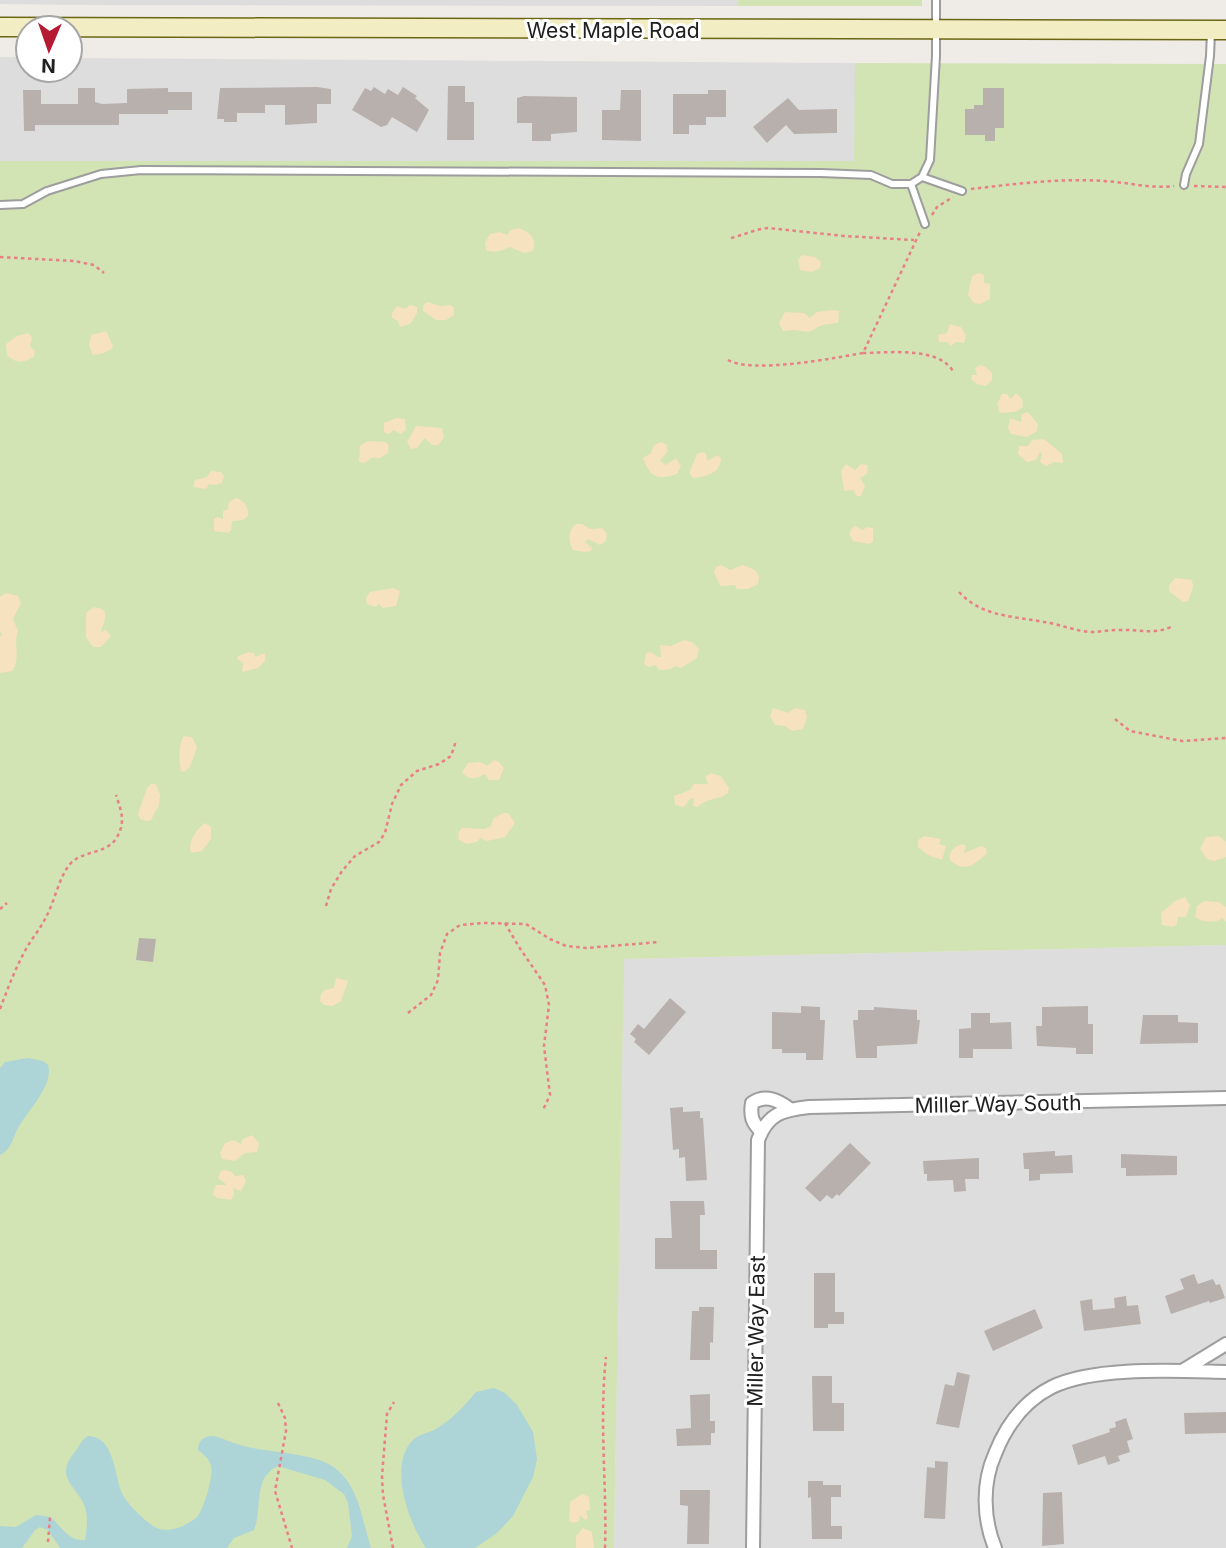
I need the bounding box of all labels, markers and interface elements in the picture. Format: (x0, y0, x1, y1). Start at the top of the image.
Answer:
north arrow (14, 14, 84, 84)
street label: West Maple Road (526, 18, 700, 43)
text: N (41, 54, 56, 77)
street label: Miller Way South (914, 1090, 1082, 1118)
street label: Miller Way East (742, 1255, 770, 1407)

